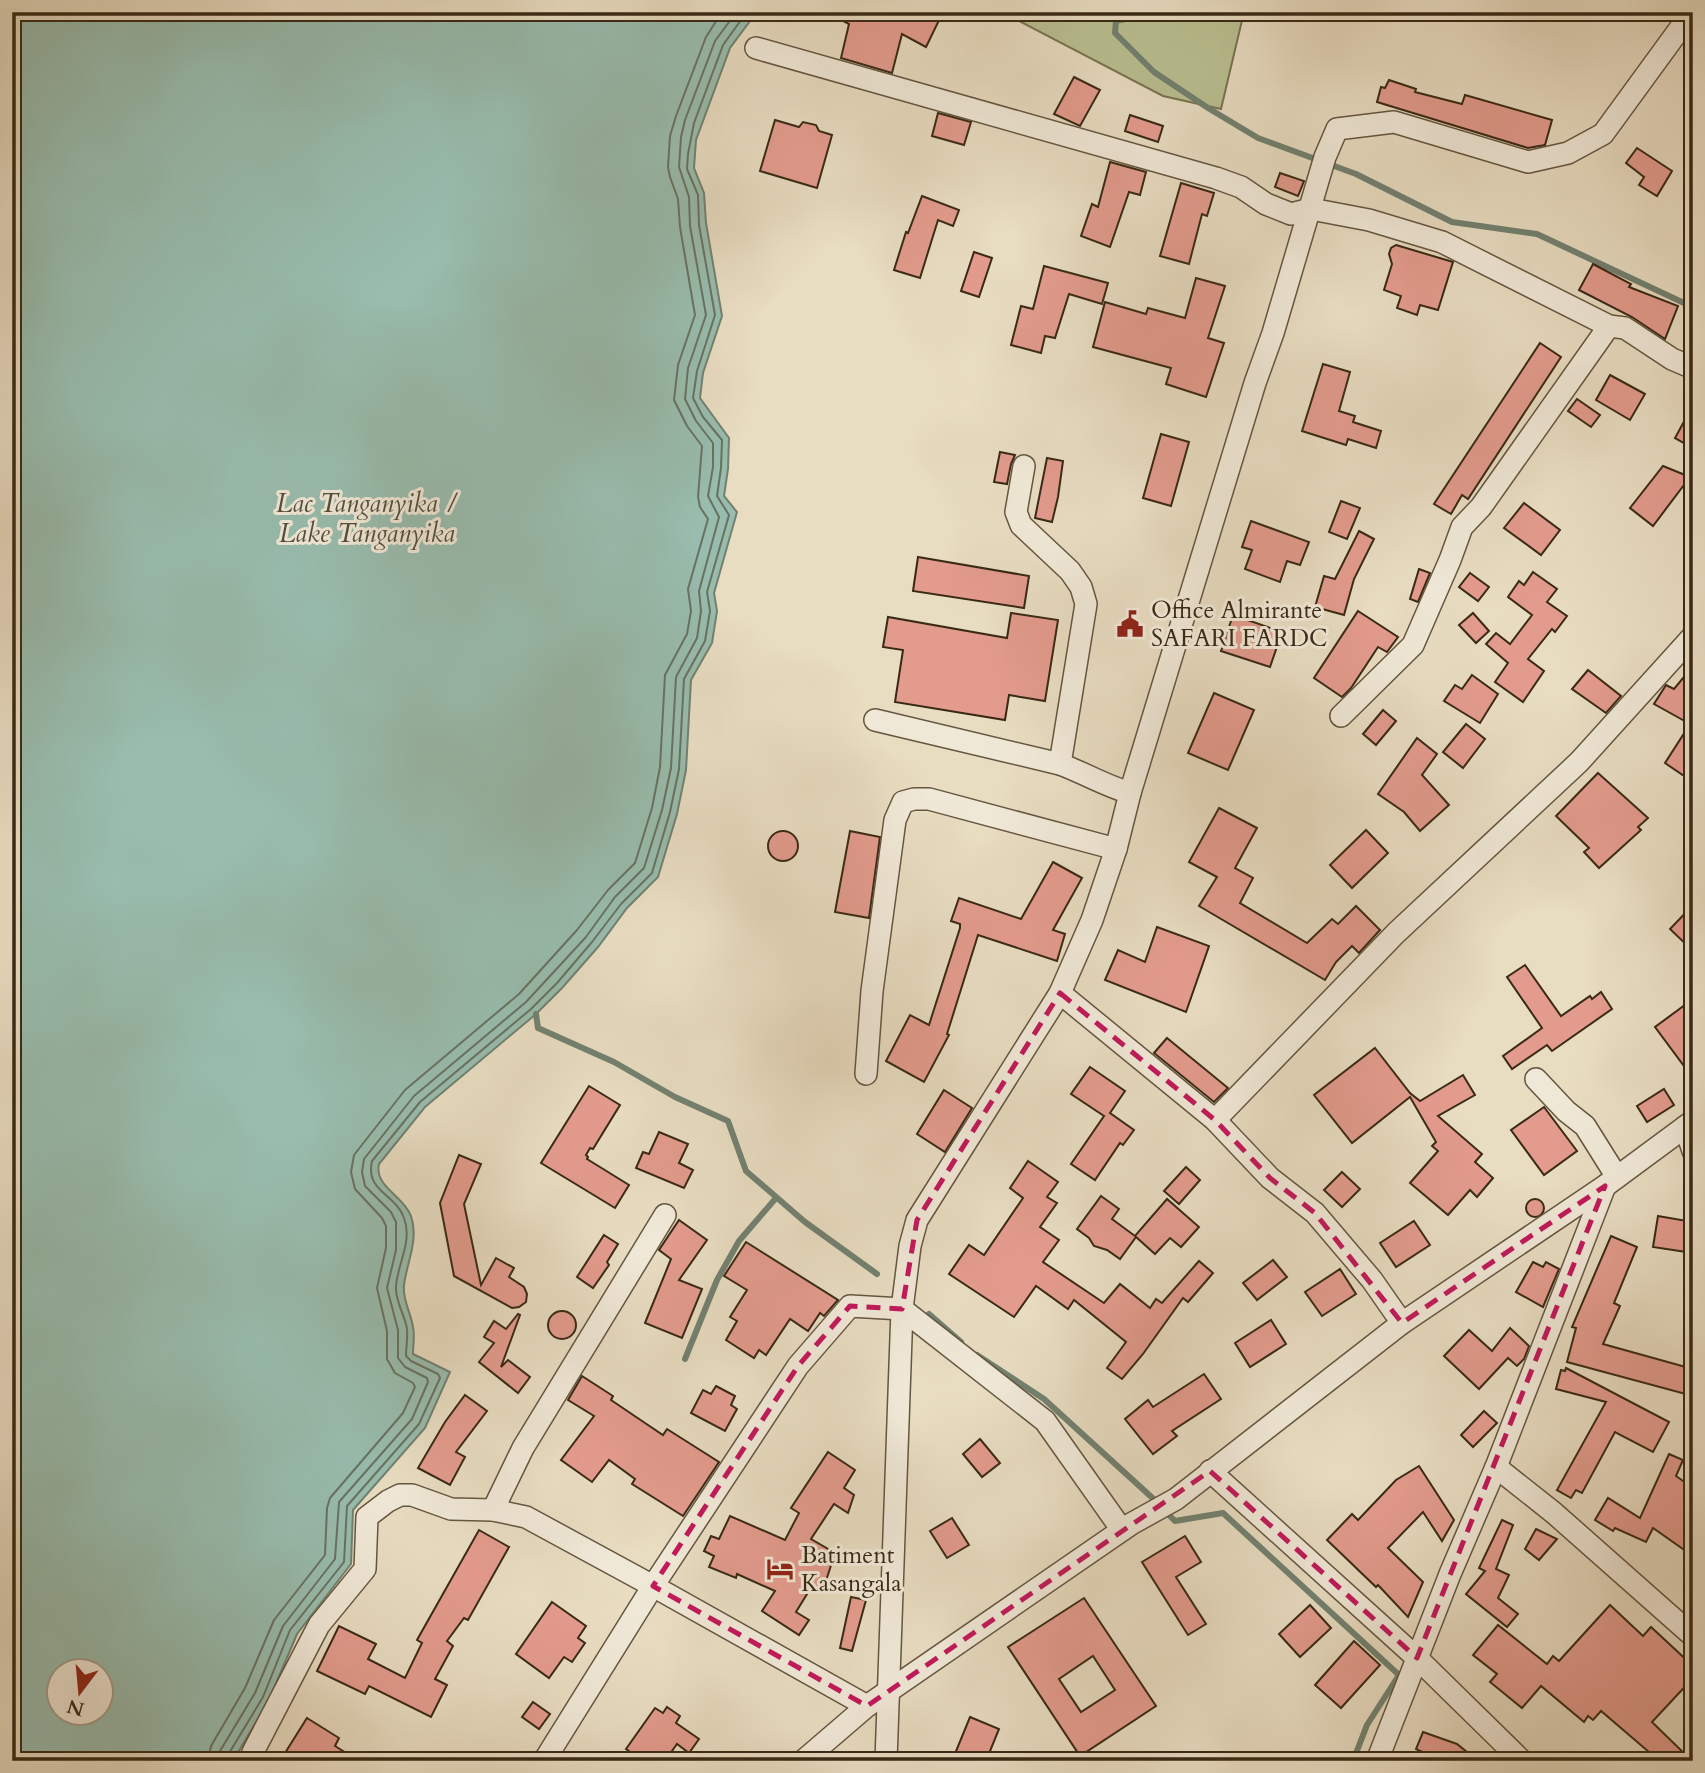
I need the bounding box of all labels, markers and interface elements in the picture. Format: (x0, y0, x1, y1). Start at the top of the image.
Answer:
water label: Lac Tanganyika / Lake Tanganyika (276, 486, 459, 551)
place label: Office Almirante SAFARI FARDC (1151, 594, 1327, 655)
public building icon: Office Almirante SAFARI FARDC (1115, 609, 1145, 639)
place label: Batiment Kasangala (801, 1539, 902, 1600)
hotel icon: Batiment Kasangala (765, 1554, 795, 1584)
north arrow (46, 1658, 116, 1728)
text: N (64, 1692, 87, 1722)

